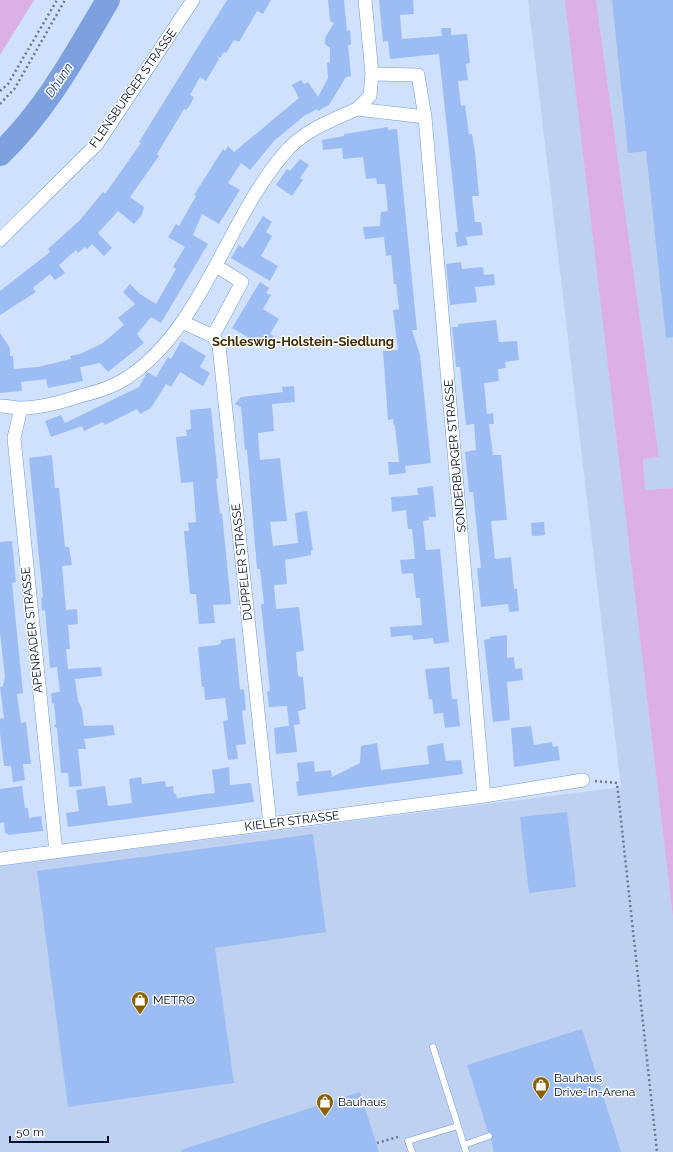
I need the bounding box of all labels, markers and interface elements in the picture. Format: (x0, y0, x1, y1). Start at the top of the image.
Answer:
street label: FLENSBURGER STRASSE (87, 26, 179, 150)
water label: Dhünn (42, 60, 76, 100)
district label: Schleswig-Holstein-Siedlung (212, 334, 394, 349)
street label: SONDERBURGER STRASSE (441, 379, 469, 533)
street label: DÜPPELER STRASSE (229, 503, 255, 621)
street label: APENRADER STRASSE (18, 566, 46, 694)
street label: KIELER STRASSE (244, 808, 340, 834)
shop icon: METRO (130, 990, 150, 1015)
place label: METRO (153, 993, 195, 1007)
place label: Bauhaus Drive-In-Arena (554, 1071, 635, 1099)
shop icon: Bauhaus Drive-In-Arena (531, 1075, 551, 1100)
shop icon: Bauhaus (315, 1092, 335, 1117)
place label: Bauhaus (338, 1095, 386, 1109)
scale bar (10, 1118, 108, 1144)
text: 50 m (16, 1125, 44, 1139)

